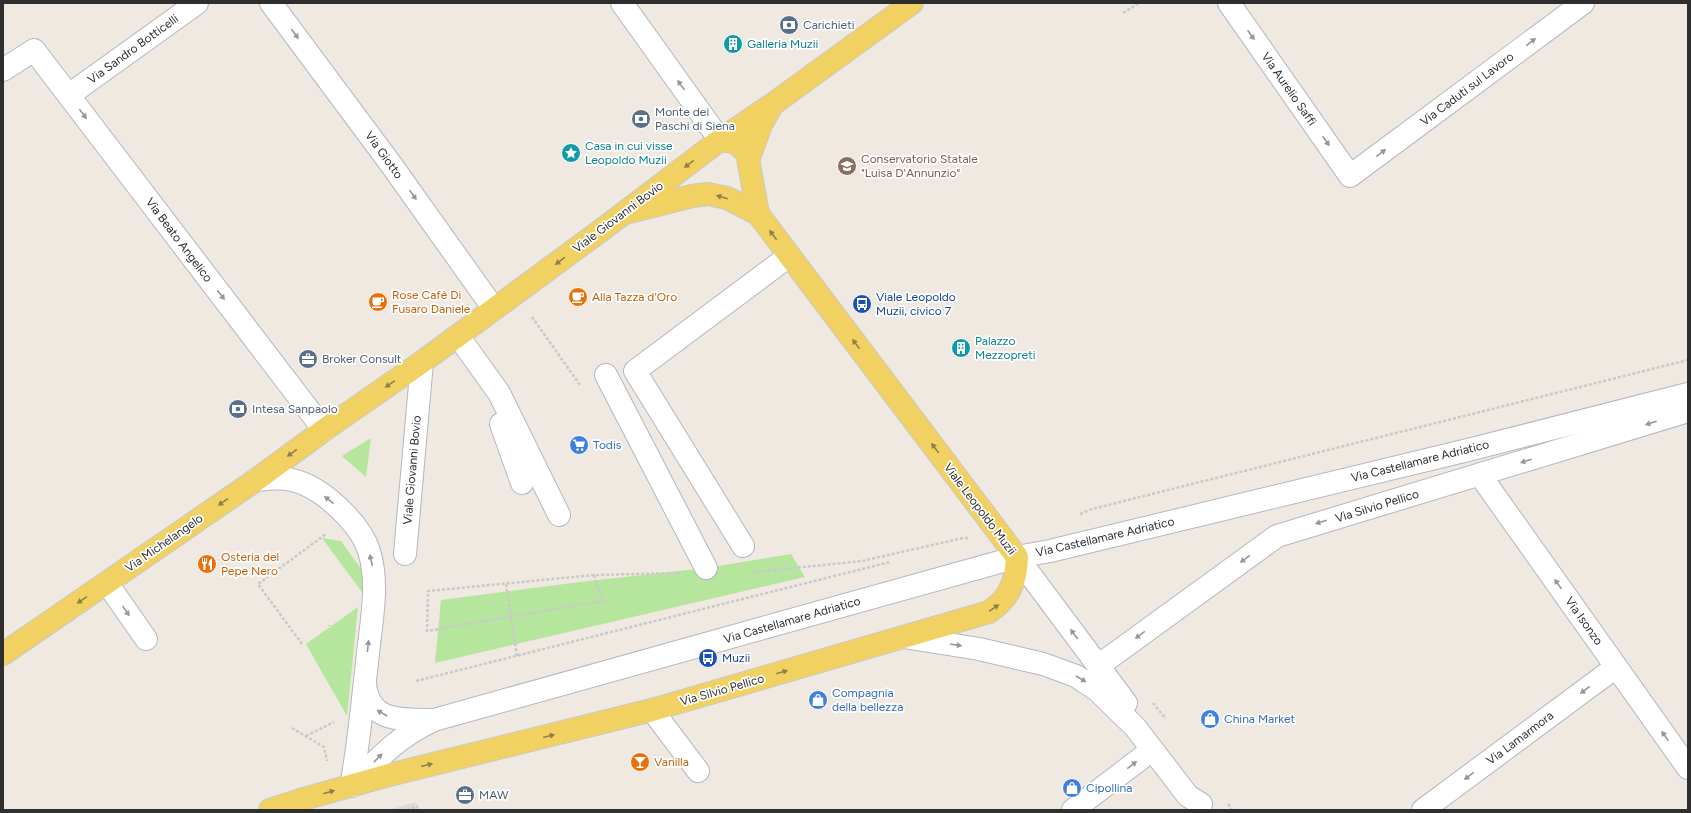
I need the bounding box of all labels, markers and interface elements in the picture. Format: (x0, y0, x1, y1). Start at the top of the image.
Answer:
street label: Via Sandro Botticelli (85, 11, 181, 87)
bank icon: Carichieti (778, 14, 800, 36)
place label: Carichieti (803, 18, 854, 32)
one-way arrow (291, 29, 299, 39)
one-way arrow (1247, 30, 1255, 40)
building icon: Galleria Muzii (722, 33, 744, 55)
place label: Galleria Muzii (747, 37, 818, 51)
one-way arrow (1525, 38, 1536, 46)
street label: Via Caduti sul Lavoro (1418, 49, 1516, 129)
street label: Via Aurelio Saffi (1259, 50, 1319, 128)
one-way arrow (677, 80, 685, 91)
place label: Monte dei Paschi di Siena (655, 105, 735, 133)
one-way arrow (79, 108, 87, 119)
bank icon: Monte dei Paschi di Siena (630, 108, 652, 130)
street label: Via Giotto (362, 129, 406, 181)
one-way arrow (1322, 136, 1330, 147)
place label: Casa in cui visse Leopoldo Muzii (585, 139, 673, 167)
place icon: Casa in cui visse Leopoldo Muzii (560, 142, 582, 164)
one-way arrow (1376, 149, 1387, 157)
place label: Conservatorio Statale "Luisa D'Annunzio" (861, 152, 978, 180)
school or university icon: Conservatorio Statale "Luisa D'Annunzio" (836, 155, 858, 177)
one-way arrow (683, 159, 694, 168)
street label: Viale Giovanni Bovio (570, 178, 666, 256)
one-way arrow (409, 190, 417, 201)
one-way arrow (716, 194, 728, 200)
street label: Via Beato Angelico (143, 195, 215, 285)
one-way arrow (769, 230, 777, 240)
one-way arrow (555, 257, 565, 265)
cafe icon: Alla Tazza d'Oro (567, 286, 589, 308)
place label: Rose Cafè Di Fusaro Daniele (392, 288, 471, 316)
one-way arrow (217, 290, 225, 301)
place label: Alla Tazza d'Oro (592, 290, 677, 304)
place label: Viale Leopoldo Muzii, civico 7 (876, 290, 956, 318)
cafe icon: Rose Cafè Di Fusaro Daniele (367, 291, 389, 313)
bus stop icon: Viale Leopoldo Muzii, civico 7 (851, 293, 873, 315)
place label: Palazzo Mezzopreti (975, 334, 1035, 362)
building icon: Palazzo Mezzopreti (950, 337, 972, 359)
one-way arrow (852, 339, 860, 350)
office icon: Broker Consult (297, 348, 319, 370)
place label: Broker Consult (322, 352, 402, 366)
one-way arrow (384, 380, 395, 388)
bank icon: Intesa Sanpaolo (227, 398, 249, 420)
place label: Intesa Sanpaolo (252, 402, 338, 416)
street label: Viale Giovanni Bovio (400, 415, 424, 525)
one-way arrow (1644, 420, 1656, 426)
supermarket icon: Todis (568, 434, 590, 456)
street label: Via Castellamare Adriatico (1350, 437, 1490, 485)
place label: Todis (593, 438, 622, 452)
one-way arrow (930, 442, 939, 453)
one-way arrow (287, 449, 298, 457)
one-way arrow (1520, 458, 1532, 464)
street label: Viale Leopoldo Muzii (941, 460, 1019, 558)
street label: Via Silvio Pellico (1333, 487, 1421, 525)
one-way arrow (324, 496, 335, 505)
one-way arrow (218, 498, 229, 506)
street label: Via Michelangelo (123, 511, 206, 575)
street label: Via Castellamare Adriatico (1034, 514, 1176, 560)
one-way arrow (1315, 519, 1327, 525)
place label: Osteria del Pepe Nero (221, 550, 279, 578)
restaurant icon: Osteria del Pepe Nero (196, 553, 218, 575)
one-way arrow (368, 554, 374, 567)
one-way arrow (1240, 555, 1250, 563)
one-way arrow (1553, 579, 1562, 590)
street label: Via Castellamare Adriatico (722, 594, 862, 646)
street label: Via Isonzo (1562, 594, 1606, 648)
one-way arrow (76, 596, 88, 603)
one-way arrow (989, 604, 1000, 612)
one-way arrow (122, 605, 131, 616)
one-way arrow (1070, 629, 1079, 640)
one-way arrow (1134, 631, 1145, 639)
one-way arrow (365, 640, 372, 652)
one-way arrow (950, 642, 963, 648)
bus stop icon: Muzii (697, 647, 719, 669)
place label: Muzii (722, 651, 750, 665)
one-way arrow (776, 669, 788, 675)
street label: Via Silvio Pellico (678, 671, 766, 709)
one-way arrow (1075, 676, 1087, 683)
place label: Compagnia della bellezza (832, 686, 903, 714)
one-way arrow (1580, 686, 1590, 694)
shop icon: Compagnia della bellezza (807, 689, 829, 711)
shop icon: China Market (1199, 708, 1221, 730)
street label: Via Lamarmora (1484, 708, 1556, 768)
one-way arrow (376, 710, 388, 717)
place label: China Market (1224, 712, 1295, 726)
one-way arrow (1661, 731, 1669, 741)
one-way arrow (542, 732, 555, 738)
bar icon: Vanilla (629, 751, 651, 773)
one-way arrow (373, 753, 383, 763)
place label: Vanilla (654, 755, 689, 769)
one-way arrow (1126, 761, 1137, 769)
one-way arrow (421, 762, 433, 768)
one-way arrow (1464, 772, 1475, 780)
shop icon: Cipollina (1061, 777, 1083, 799)
place label: Cipollina (1086, 781, 1132, 795)
office icon: MAW (454, 784, 476, 806)
one-way arrow (322, 788, 335, 794)
place label: MAW (479, 788, 509, 802)

